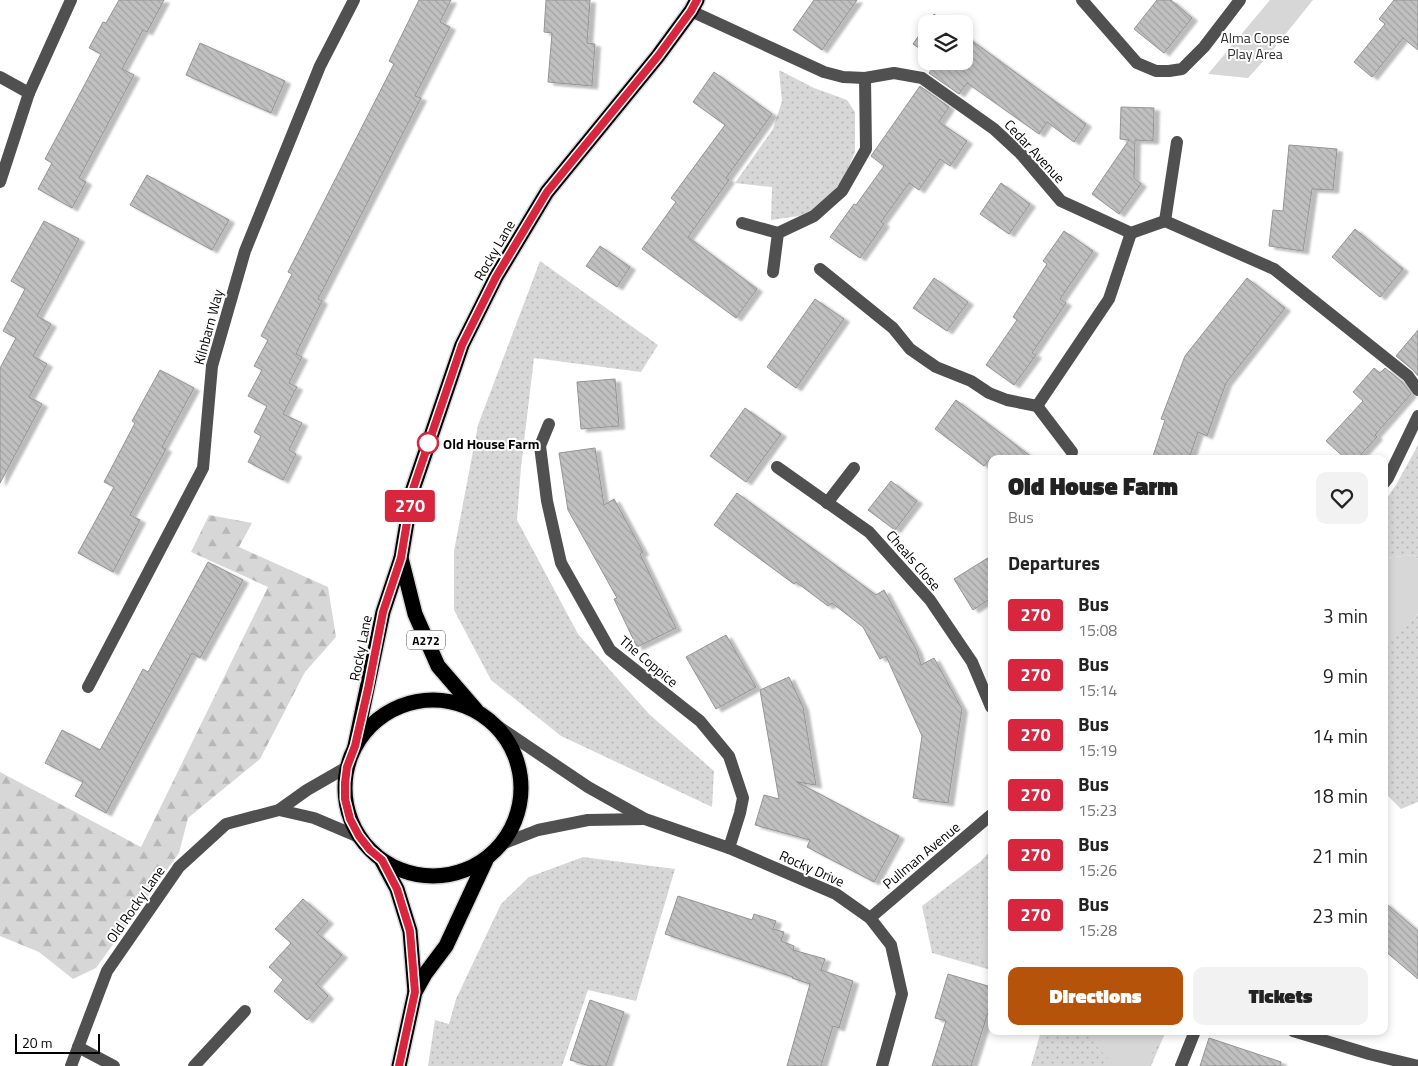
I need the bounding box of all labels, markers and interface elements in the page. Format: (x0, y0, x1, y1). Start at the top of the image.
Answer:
map controls (918, 15, 973, 70)
button: layers (918, 15, 973, 70)
park label: Alma Copse Play Area (1220, 27, 1290, 64)
street label: Cedar Avenue (1000, 114, 1070, 188)
street label: Rocky Lane (468, 216, 520, 284)
street label: Kilnbarn Way (188, 287, 228, 367)
marker: Old House Farm (417, 432, 439, 454)
place label: Old House Farm (443, 433, 539, 454)
text: Old House Farm (1008, 468, 1178, 504)
button: heart (1316, 472, 1368, 524)
line badge: 270 (381, 490, 439, 522)
text: 270 (395, 492, 425, 519)
text: Bus (1008, 505, 1034, 529)
street label: Cheals Close (882, 525, 946, 595)
text: Departures (1008, 548, 1100, 577)
text: Bus (1078, 589, 1109, 618)
text: 270 (1020, 601, 1051, 628)
text: 3 min (1323, 601, 1368, 630)
street label: Rocky Lane (343, 613, 377, 683)
text: 15:08 (1078, 618, 1117, 642)
road number: A272 (407, 630, 445, 650)
street label: The Coppice (615, 630, 683, 692)
text: Bus (1078, 649, 1109, 678)
text: 270 (1020, 661, 1051, 688)
text: 9 min (1323, 661, 1368, 690)
text: 15:14 (1078, 678, 1117, 702)
text: Bus (1078, 709, 1109, 738)
text: 270 (1020, 721, 1051, 748)
text: 14 min (1312, 721, 1368, 750)
text: 15:19 (1078, 738, 1117, 762)
text: Bus (1078, 769, 1109, 798)
text: 270 (1020, 781, 1051, 808)
text: 18 min (1312, 781, 1368, 810)
text: 15:23 (1078, 798, 1117, 822)
street label: Pullman Avenue (878, 816, 964, 894)
text: Bus (1078, 829, 1109, 858)
text: 270 (1020, 841, 1051, 868)
text: 21 min (1312, 841, 1368, 870)
street label: Rocky Drive (776, 844, 848, 892)
text: 15:26 (1078, 858, 1117, 882)
street label: Old Rocky Lane (101, 861, 169, 947)
text: Bus (1078, 889, 1109, 918)
text: 270 (1020, 901, 1051, 928)
text: 23 min (1312, 901, 1368, 930)
text: 15:28 (1078, 918, 1117, 942)
button: Directions (1008, 967, 1183, 1025)
button: Tickets (1193, 967, 1368, 1025)
scale bar (15, 1031, 100, 1054)
text: 20 m (22, 1032, 52, 1053)

